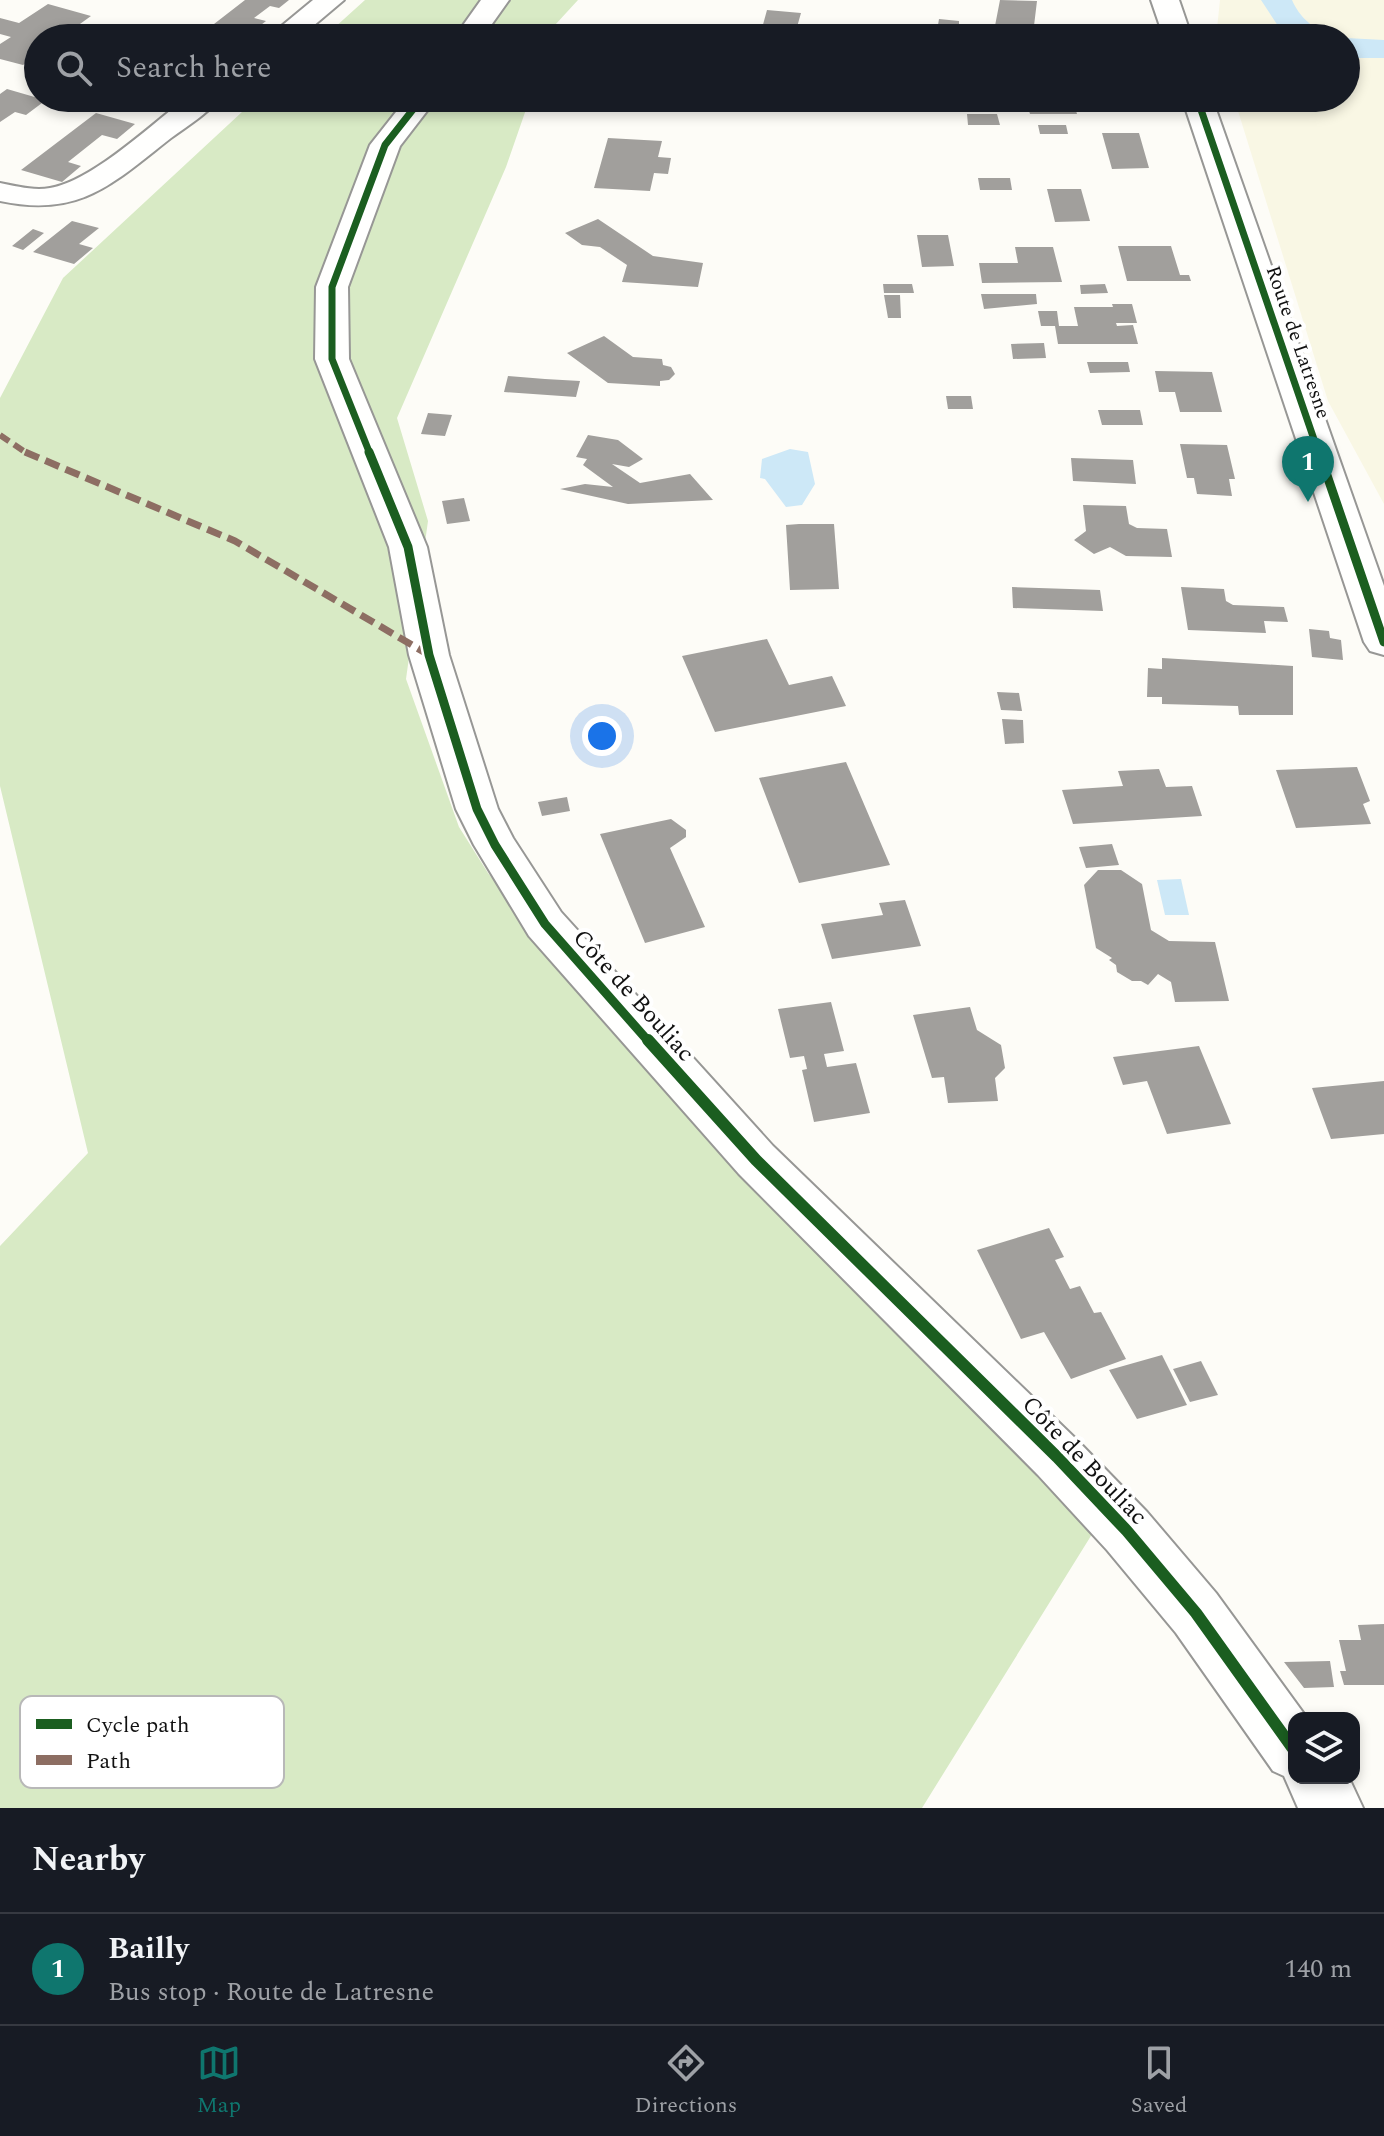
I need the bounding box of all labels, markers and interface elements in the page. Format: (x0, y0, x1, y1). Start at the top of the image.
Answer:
search box (24, 24, 1360, 112)
text: Search here (116, 45, 272, 91)
icon: search (52, 46, 96, 90)
street label: Route de Latresne (1258, 262, 1338, 423)
pin: 1 (1282, 436, 1334, 502)
your location (582, 716, 622, 756)
street label: Côte de Bouliac (564, 921, 703, 1070)
street label: Côte de Bouliac (1013, 1388, 1156, 1534)
legend (20, 1696, 284, 1788)
text: Cycle path (86, 1709, 190, 1742)
map controls (1288, 1712, 1360, 1784)
button: layers (1288, 1712, 1360, 1784)
text: Path (86, 1745, 131, 1778)
text: Nearby (32, 1834, 145, 1886)
text: Bailly (108, 1926, 189, 1972)
text: 1 (51, 1949, 65, 1989)
text: 140 m (1284, 1949, 1352, 1989)
text: Bus stop · Route de Latresne (108, 1972, 434, 2012)
tab: Map (197, 2041, 241, 2122)
tab: Directions (635, 2041, 737, 2122)
tab: Saved (1131, 2041, 1187, 2122)

